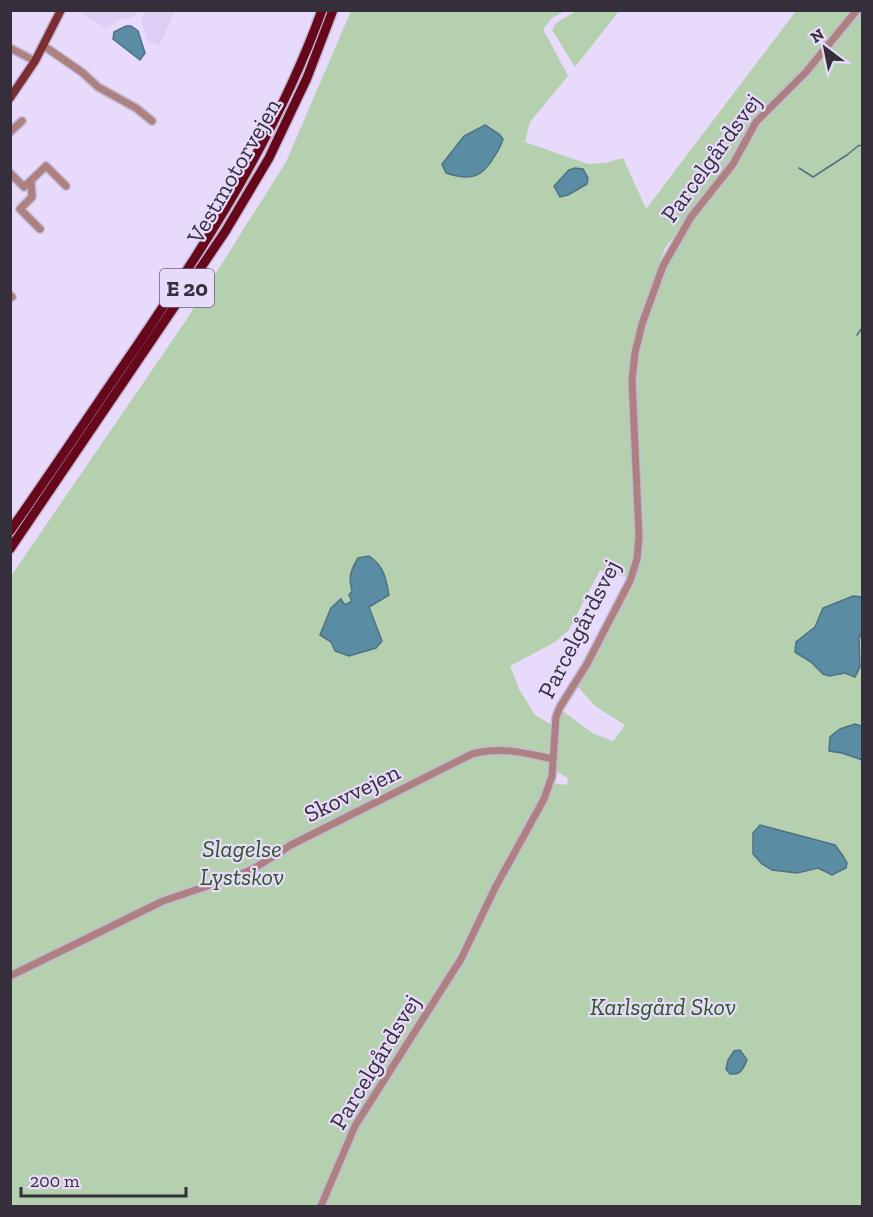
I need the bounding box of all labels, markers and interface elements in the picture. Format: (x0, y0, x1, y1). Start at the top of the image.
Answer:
north arrow (795, 18, 855, 78)
text: N (807, 24, 828, 47)
street label: Parcelgårdsvej (654, 88, 767, 228)
street label: Vestmotorvejen (180, 93, 287, 250)
road number: E 20 (160, 269, 214, 307)
street label: Parcelgårdsvej (531, 555, 626, 703)
street label: Skovvejen (299, 757, 405, 828)
park label: Slagelse Lystskov (200, 834, 284, 891)
street label: Parcelgårdsvej (323, 989, 426, 1134)
park label: Karlsgård Skov (590, 992, 736, 1021)
scale bar (21, 1160, 186, 1198)
text: 200 m (30, 1170, 80, 1192)

